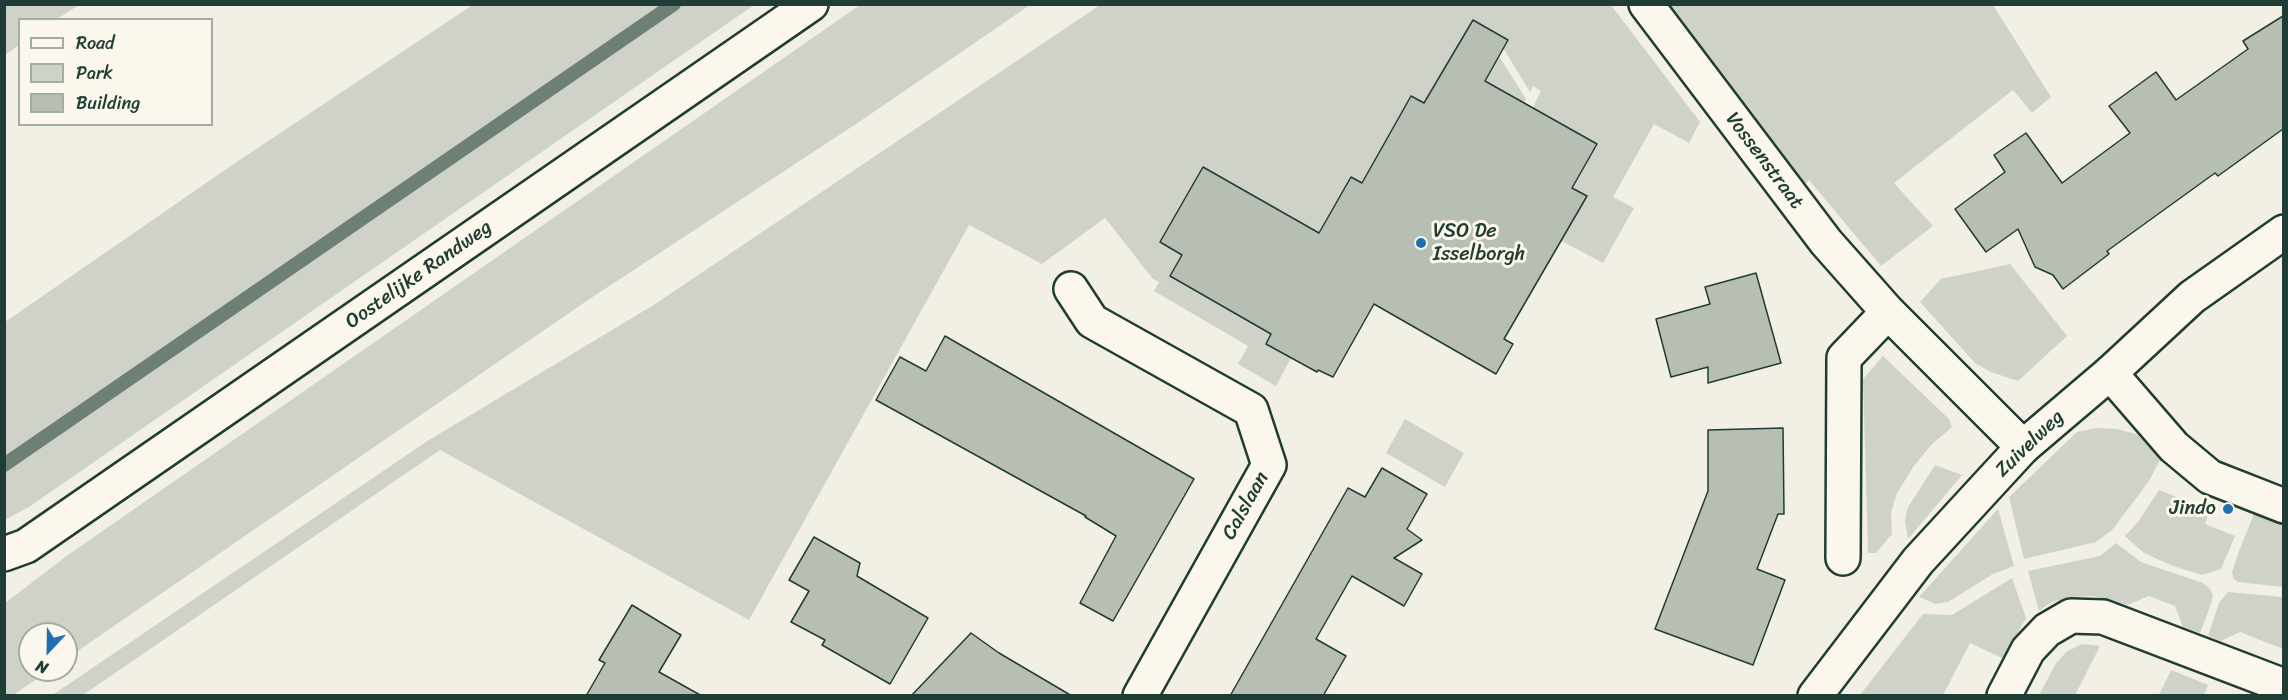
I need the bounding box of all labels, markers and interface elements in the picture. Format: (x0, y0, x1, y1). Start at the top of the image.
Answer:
legend (18, 18, 213, 126)
text: Road (76, 27, 115, 59)
text: Park (76, 57, 113, 89)
text: Building (76, 87, 140, 119)
street label: Vossenstraat (1720, 108, 1808, 214)
street label: Oostelijke Randweg (341, 216, 497, 334)
place label: VSO De Isselborgh (1433, 220, 1525, 267)
marker: VSO De Isselborgh (1414, 236, 1428, 250)
street label: Zuivelweg (1991, 406, 2069, 482)
street label: Calslaan (1218, 468, 1274, 544)
place label: Jindo (2170, 497, 2216, 521)
marker: Jindo (2221, 502, 2235, 516)
north arrow (18, 622, 78, 682)
text: N (31, 652, 52, 683)

